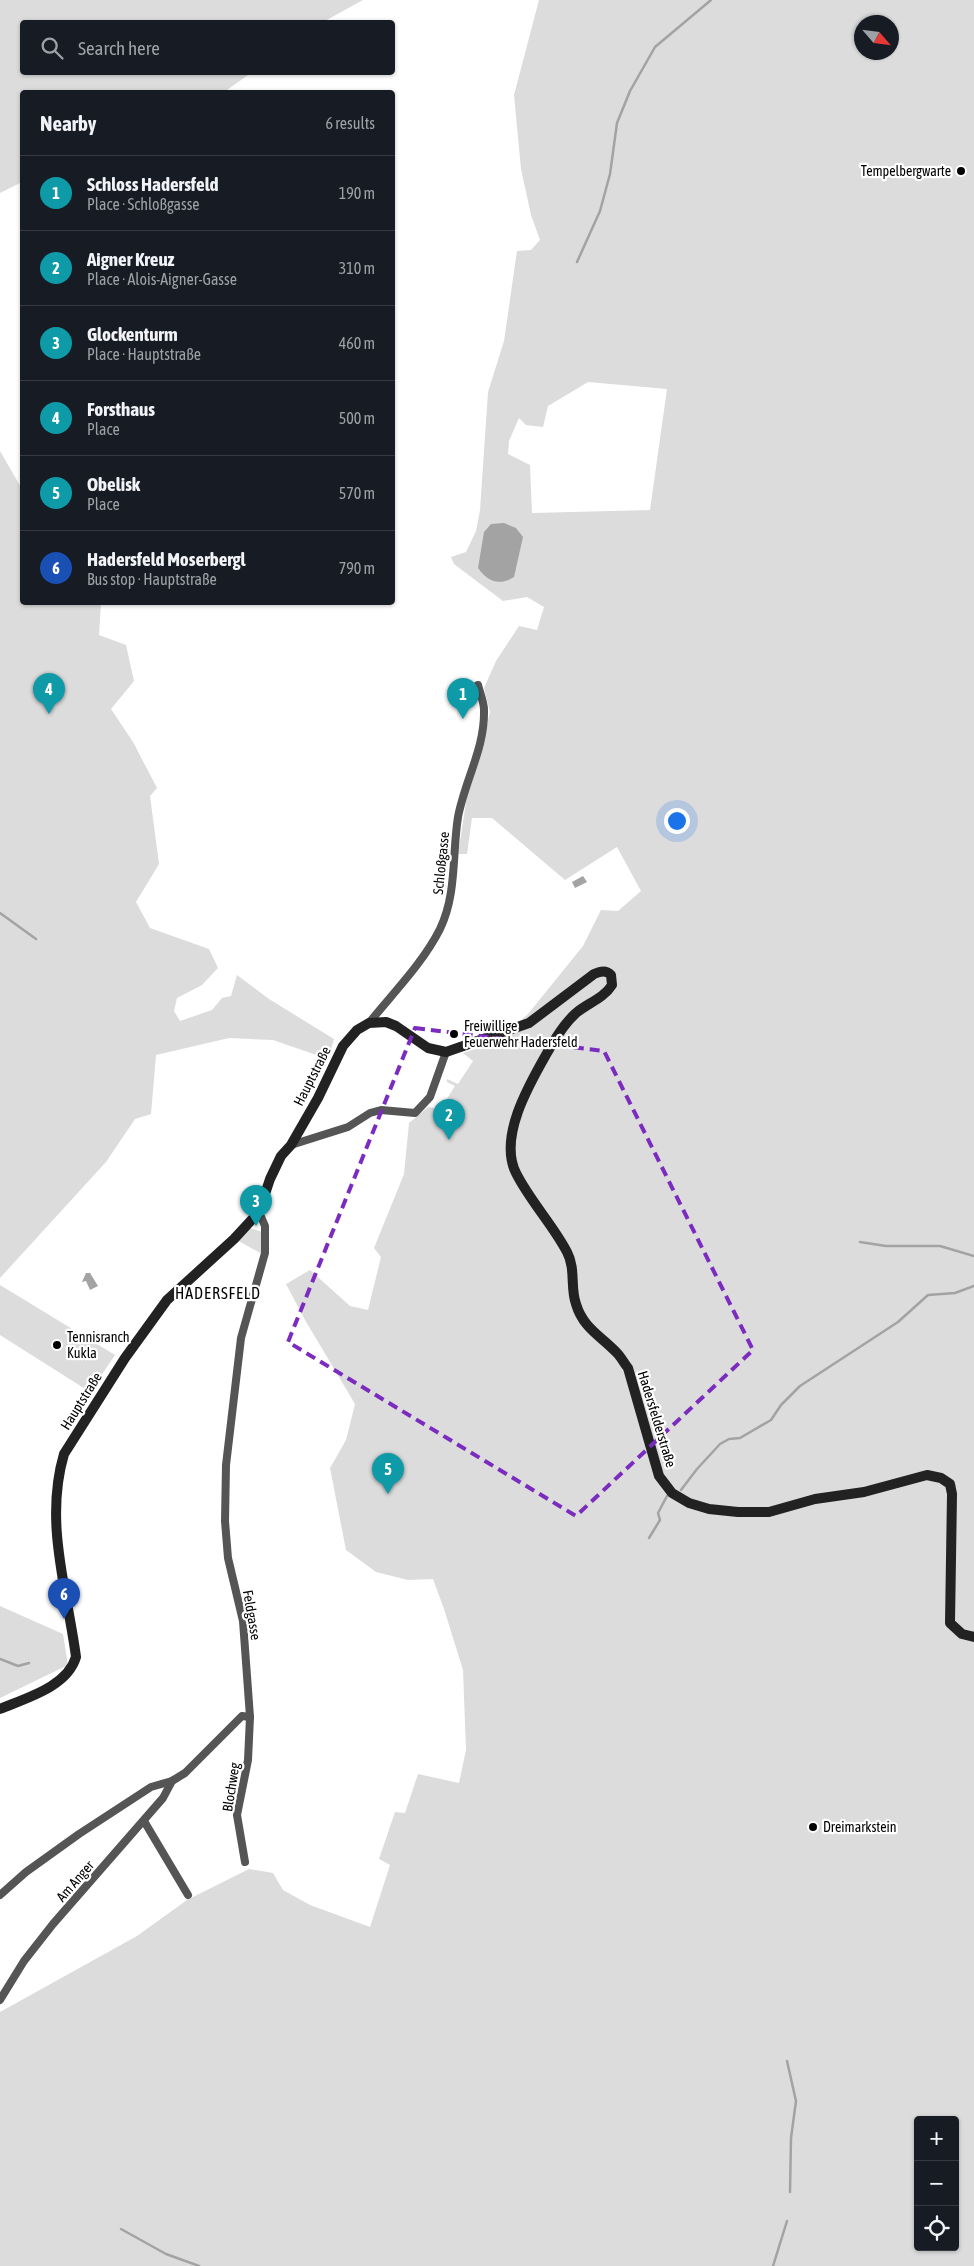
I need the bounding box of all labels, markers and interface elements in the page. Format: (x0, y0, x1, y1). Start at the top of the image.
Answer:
north arrow (854, 15, 899, 60)
search box (20, 20, 395, 75)
icon: search (38, 34, 66, 62)
text: Search here (78, 37, 160, 59)
text: Nearby (40, 111, 96, 135)
text: 6 results (325, 114, 375, 132)
place label: Tempelbergwarte (861, 163, 951, 179)
marker: Tempelbergwarte (955, 165, 967, 177)
text: Schloss Hadersfeld (87, 173, 219, 195)
text: 1 (52, 184, 60, 202)
text: 190 m (339, 184, 375, 202)
text: Place · Schloßgasse (87, 195, 200, 213)
text: Aigner Kreuz (87, 248, 174, 270)
text: 2 (52, 259, 60, 277)
text: 310 m (339, 259, 375, 277)
text: Place · Alois-Aigner-Gasse (87, 270, 237, 288)
text: Glockenturm (87, 323, 178, 345)
text: 3 (52, 334, 60, 352)
text: 460 m (339, 334, 375, 352)
text: Place · Hauptstraße (87, 345, 201, 363)
text: Forsthaus (87, 398, 155, 420)
text: 4 (52, 409, 60, 427)
text: 500 m (339, 409, 375, 427)
text: Place (87, 420, 120, 438)
text: Obelisk (87, 473, 140, 495)
text: 5 (52, 484, 60, 502)
text: 570 m (339, 484, 375, 502)
text: Place (87, 495, 120, 513)
text: Hadersfeld Moserbergl (87, 548, 246, 570)
text: 6 (52, 559, 60, 577)
text: 790 m (339, 559, 375, 577)
text: Bus stop · Hauptstraße (87, 570, 217, 588)
pin: 4 (33, 673, 65, 714)
pin: 1 (447, 678, 479, 719)
your location (664, 808, 690, 834)
street label: Schloßgasse (430, 831, 452, 895)
place label: Freiwillige Feuerwehr Hadersfeld (464, 1018, 578, 1050)
marker: Freiwillige Feuerwehr Hadersfeld (448, 1028, 460, 1040)
street label: Hauptstraße (290, 1044, 334, 1108)
pin: 2 (433, 1099, 465, 1140)
pin: 3 (240, 1185, 272, 1226)
district label: HADERSFELD (175, 1284, 261, 1302)
place label: Tennisranch Kukla (67, 1329, 130, 1361)
marker: Tennisranch Kukla (51, 1339, 63, 1351)
street label: Hauptstraße (57, 1369, 105, 1433)
street label: Hadersfelderstraße (635, 1369, 679, 1469)
pin: 5 (372, 1453, 404, 1494)
pin: 6 (48, 1578, 80, 1619)
street label: Feldgasse (240, 1589, 264, 1641)
street label: Blochweg (219, 1761, 243, 1813)
place label: Dreimarkstein (823, 1819, 897, 1835)
marker: Dreimarkstein (807, 1821, 819, 1833)
street label: Am Anger (53, 1857, 98, 1905)
map controls (914, 2116, 959, 2251)
button: + (914, 2116, 959, 2161)
button: − (914, 2161, 959, 2206)
button: locate (914, 2206, 959, 2251)

